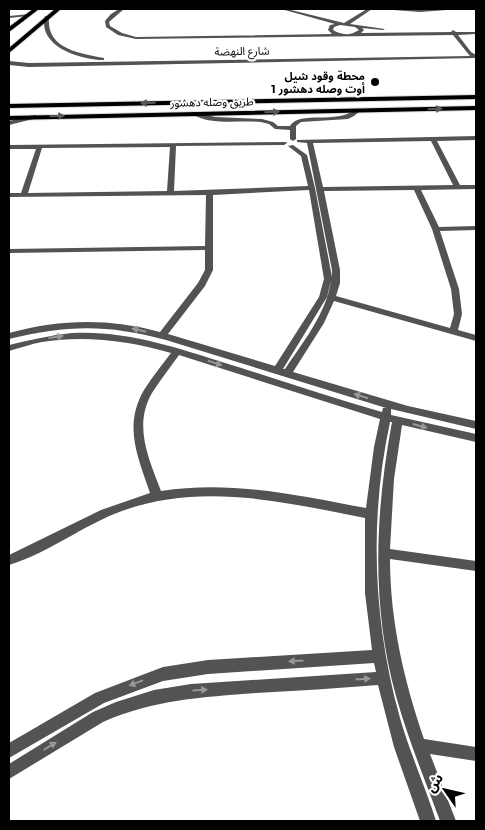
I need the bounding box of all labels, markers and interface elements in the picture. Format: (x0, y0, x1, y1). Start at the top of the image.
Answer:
street label: شارع النهضة (214, 44, 270, 59)
place label: محطة وقود شيل أوت وصله دهشور 1 (271, 69, 365, 96)
marker: محطة وقود شيل أوت وصله دهشور 1 (369, 76, 381, 88)
street label: طريق وصله دهشور (169, 94, 254, 110)
one-way arrow (139, 100, 155, 108)
one-way arrow (427, 104, 443, 112)
one-way arrow (265, 108, 281, 116)
one-way arrow (50, 112, 66, 120)
one-way arrow (131, 326, 146, 334)
one-way arrow (49, 333, 65, 341)
one-way arrow (207, 360, 222, 368)
one-way arrow (354, 392, 369, 399)
one-way arrow (413, 422, 428, 430)
one-way arrow (287, 657, 303, 665)
one-way arrow (355, 675, 371, 683)
one-way arrow (128, 680, 143, 687)
one-way arrow (193, 686, 209, 694)
one-way arrow (43, 741, 57, 750)
north arrow (420, 765, 470, 815)
text: ش (421, 770, 447, 796)

